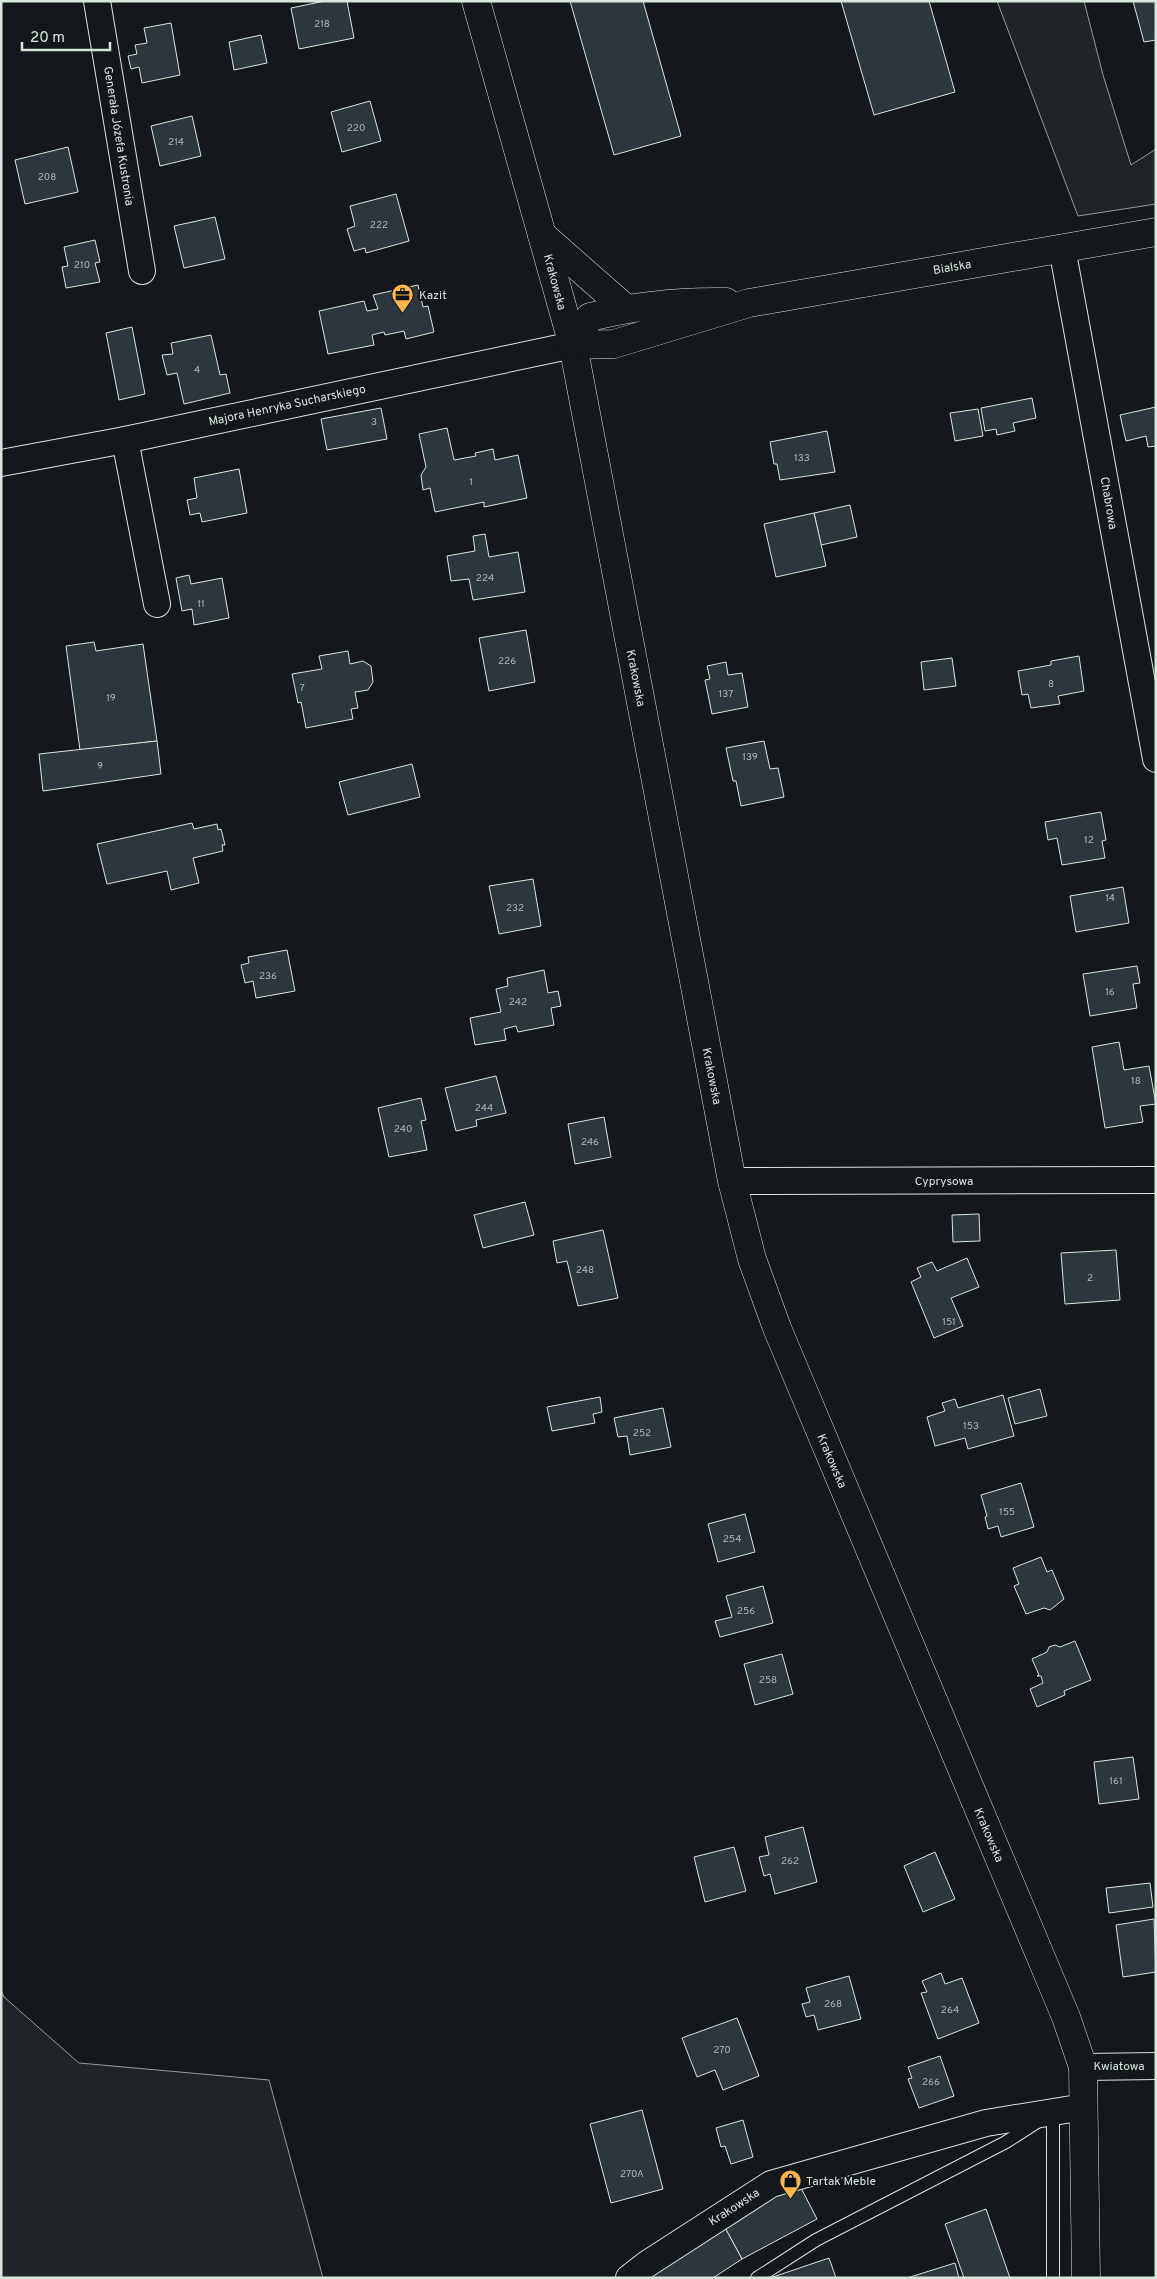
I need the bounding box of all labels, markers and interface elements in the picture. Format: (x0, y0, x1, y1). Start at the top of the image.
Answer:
house number: 218 (314, 18, 330, 31)
scale bar (22, 20, 110, 52)
text: 20 m (30, 29, 65, 48)
street label: Generała Józefa Kustronia (99, 65, 137, 207)
house number: 220 (347, 122, 365, 135)
house number: 214 (168, 136, 184, 149)
house number: 208 (38, 171, 56, 184)
house number: 222 (370, 219, 388, 232)
street label: Krakowska (539, 252, 569, 312)
street label: Bialska (932, 257, 972, 279)
house number: 210 (74, 259, 90, 272)
office icon: Kazit (391, 283, 415, 314)
place label: Kazit (419, 288, 447, 304)
house number: 4 (194, 364, 200, 377)
street label: Majora Henryka Sucharskiego (207, 381, 368, 430)
house number: 3 (371, 416, 377, 429)
house number: 133 (794, 452, 810, 465)
house number: 1 (469, 476, 473, 489)
street label: Chabrowa (1096, 476, 1121, 531)
house number: 224 (476, 572, 494, 585)
house number: 11 (197, 598, 205, 611)
street label: Krakowska (622, 648, 648, 708)
house number: 226 (498, 655, 516, 668)
house number: 8 (1048, 678, 1054, 691)
house number: 7 (299, 682, 305, 695)
house number: 137 (719, 688, 733, 701)
house number: 19 (106, 692, 116, 705)
house number: 139 (742, 751, 758, 764)
house number: 9 (97, 760, 103, 773)
house number: 12 (1084, 834, 1094, 847)
house number: 14 (1105, 892, 1115, 905)
house number: 232 (506, 902, 524, 915)
house number: 236 (259, 970, 277, 983)
house number: 16 (1105, 986, 1115, 999)
house number: 242 (509, 996, 527, 1009)
street label: Krakowska (698, 1046, 724, 1106)
house number: 18 (1131, 1075, 1141, 1088)
house number: 244 (475, 1102, 493, 1115)
house number: 240 (394, 1123, 412, 1136)
house number: 246 (581, 1136, 599, 1149)
street label: Cyprysowa (915, 1174, 973, 1190)
house number: 248 (576, 1264, 594, 1277)
house number: 2 (1087, 1272, 1093, 1285)
house number: 151 (942, 1316, 956, 1329)
house number: 153 (963, 1420, 979, 1433)
house number: 252 (633, 1427, 651, 1440)
street label: Krakowska (812, 1432, 850, 1491)
house number: 155 (999, 1506, 1015, 1519)
house number: 254 (723, 1533, 741, 1546)
house number: 256 (737, 1605, 755, 1618)
house number: 258 (759, 1674, 777, 1687)
house number: 161 (1109, 1775, 1123, 1788)
street label: Krakowska (969, 1806, 1007, 1865)
house number: 262 (781, 1855, 799, 1868)
house number: 268 (824, 1998, 842, 2011)
house number: 264 (941, 2004, 959, 2017)
house number: 270 (713, 2044, 731, 2057)
street label: Kwiatowa (1093, 2059, 1145, 2075)
house number: 266 (922, 2076, 940, 2089)
house number: 270A (620, 2168, 644, 2181)
shop icon: Tartak Meble (778, 2169, 802, 2200)
place label: Tartak Meble (806, 2174, 876, 2190)
street label: Krakowska (706, 2185, 763, 2230)

